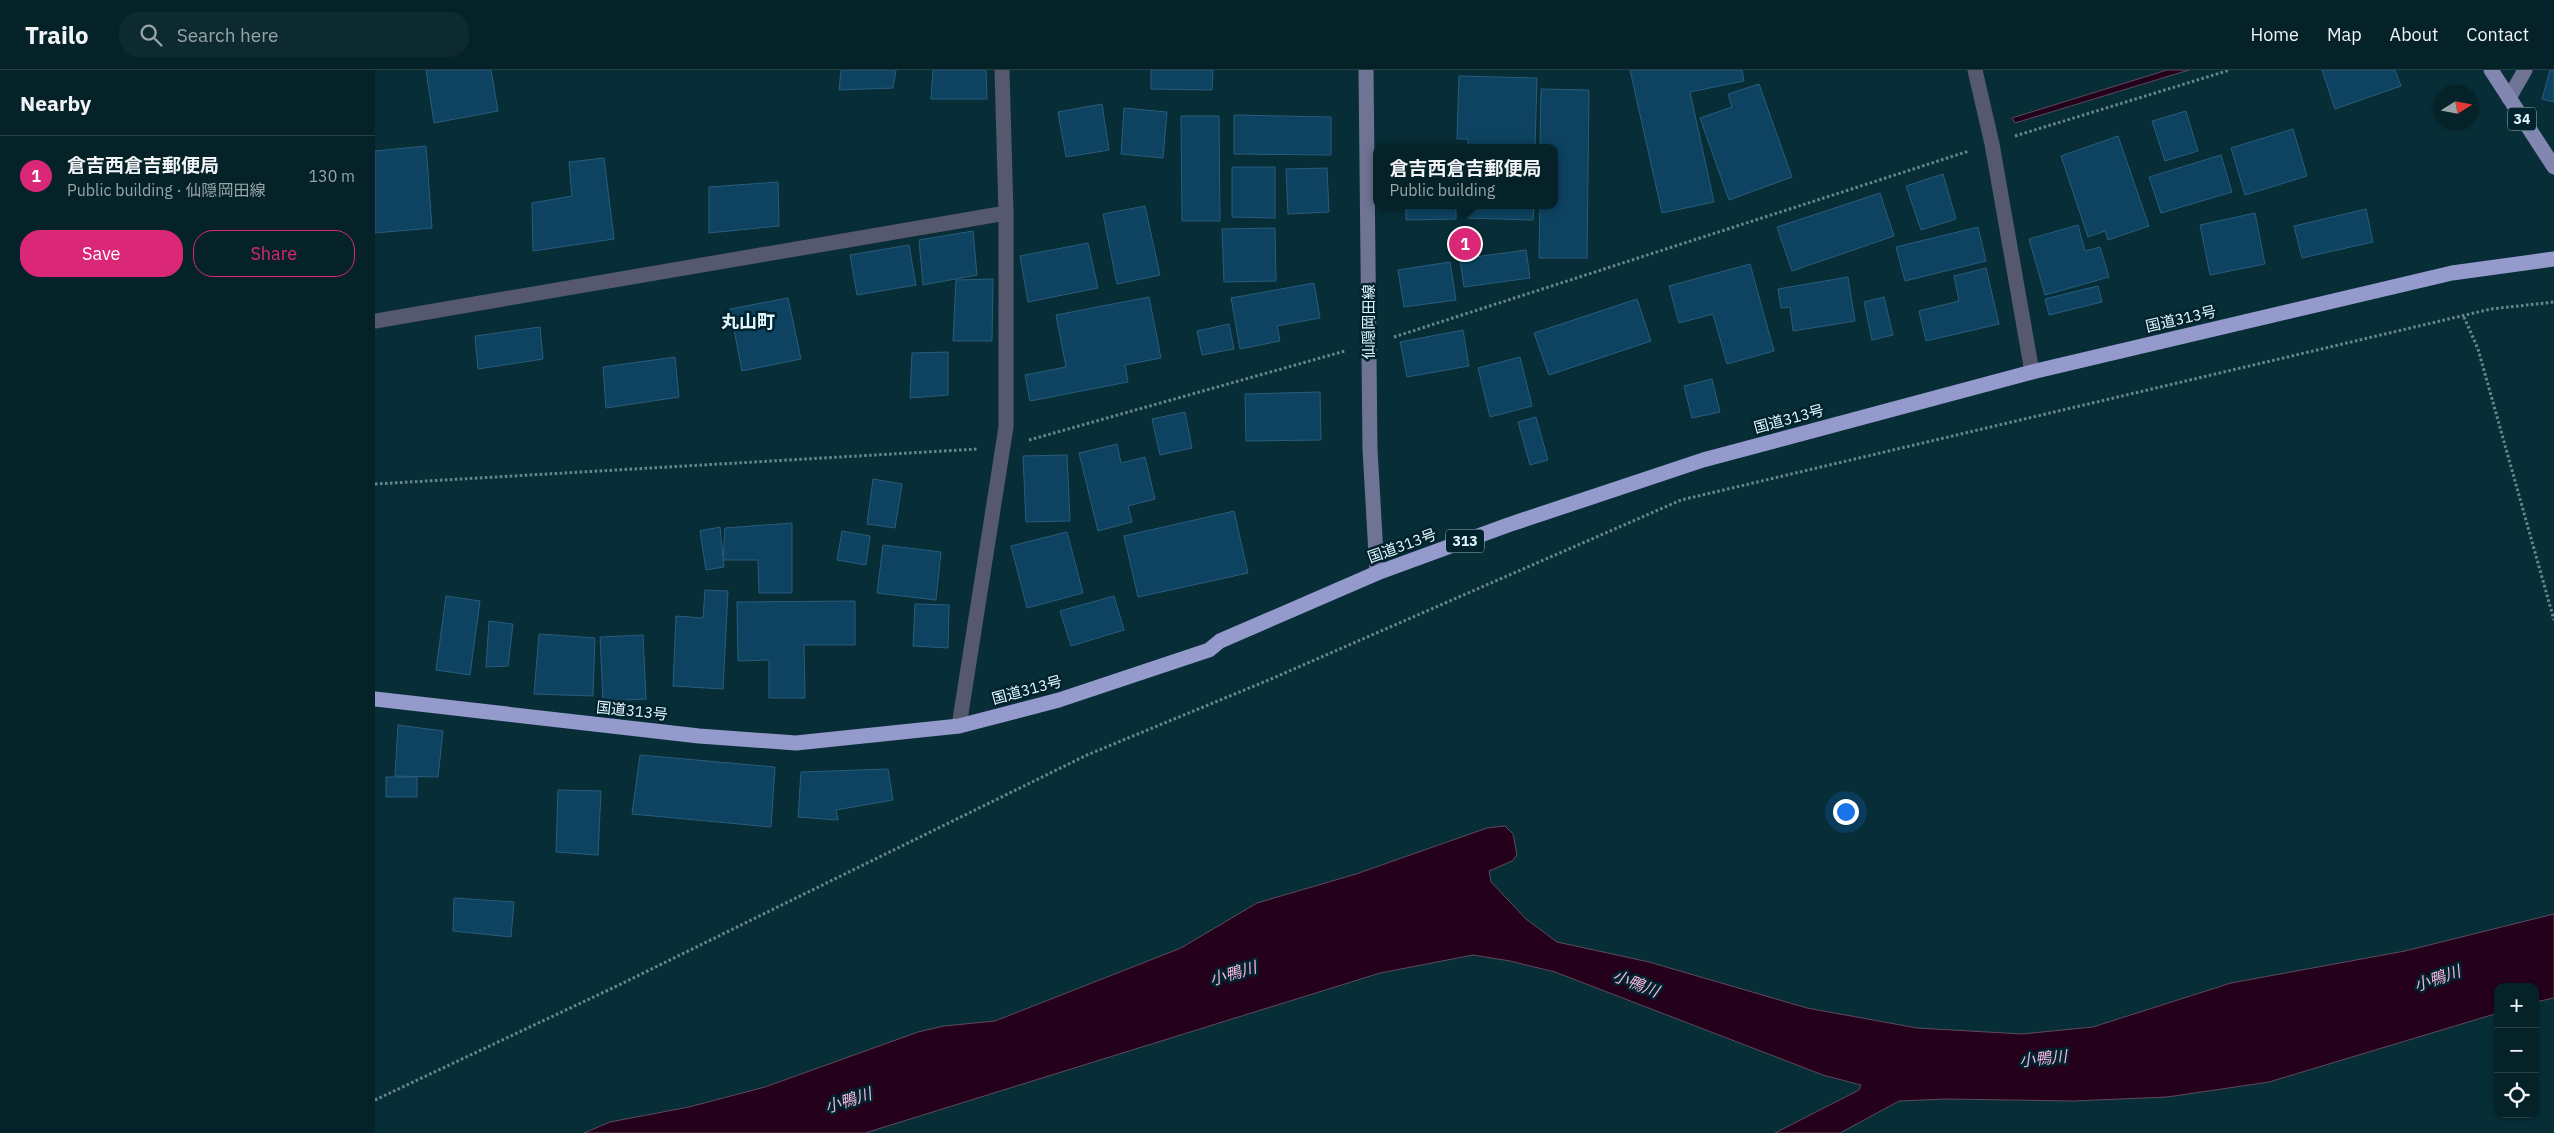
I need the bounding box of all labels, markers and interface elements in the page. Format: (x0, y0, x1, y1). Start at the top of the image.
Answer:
search box (119, 12, 469, 57)
text: Trailo (25, 19, 89, 51)
icon: search (137, 21, 165, 49)
text: Search here (177, 23, 278, 47)
text: Home (2251, 23, 2299, 46)
text: Map (2327, 23, 2362, 46)
text: About (2390, 23, 2438, 46)
text: Contact (2466, 23, 2529, 46)
north arrow (2434, 85, 2479, 130)
text: Nearby (20, 89, 91, 117)
road number: 34 (2508, 108, 2536, 131)
popup (1373, 144, 1558, 209)
text: 倉吉西倉吉郵便局 (67, 153, 219, 177)
text: 倉吉西倉吉郵便局 (1389, 156, 1542, 180)
text: 1 (31, 166, 41, 186)
text: 130 m (308, 166, 355, 186)
text: Public building · 仙隠岡田線 (67, 180, 266, 200)
text: Public building (1389, 180, 1495, 200)
pin: 1 (1449, 225, 1481, 263)
button: Save (20, 230, 183, 277)
button: Share (193, 230, 355, 277)
street label: 仙隠岡田線 (1359, 284, 1378, 360)
street label: 国道313号 (2144, 301, 2218, 336)
district label: 丸山町 (721, 310, 775, 333)
street label: 国道313号 (1752, 400, 1826, 437)
street label: 国道313号 (1365, 524, 1439, 567)
road number: 313 (1446, 530, 1484, 552)
street label: 国道313号 (990, 671, 1064, 708)
street label: 国道313号 (595, 697, 669, 724)
your location (1833, 799, 1859, 825)
water label: 小鴨川 (1207, 956, 1261, 989)
water label: 小鴨川 (2411, 960, 2465, 995)
water label: 小鴨川 (1610, 965, 1664, 1002)
map controls (2494, 983, 2539, 1118)
button: + (2494, 983, 2539, 1028)
button: − (2494, 1028, 2539, 1073)
water label: 小鴨川 (2018, 1045, 2070, 1070)
button: locate (2494, 1073, 2539, 1118)
water label: 小鴨川 (822, 1082, 876, 1117)

